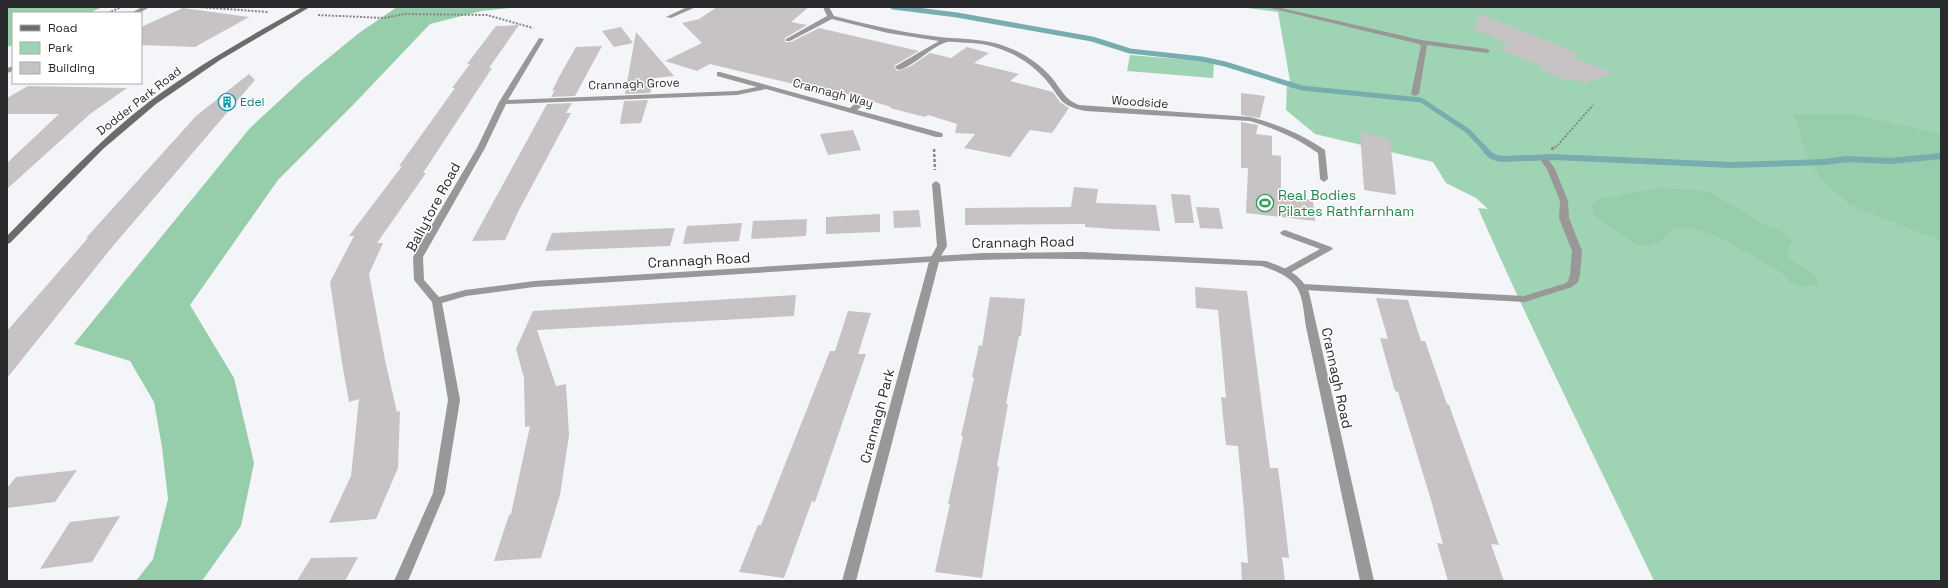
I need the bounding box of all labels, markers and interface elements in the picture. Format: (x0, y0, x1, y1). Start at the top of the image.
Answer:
legend (12, 12, 142, 84)
text: Road (48, 20, 77, 36)
text: Park (48, 40, 73, 56)
text: Building (48, 60, 95, 76)
street label: Dodder Park Road (93, 63, 185, 139)
street label: Crannagh Grove (588, 74, 680, 94)
street label: Crannagh Way (791, 75, 875, 111)
building icon: Edel (217, 92, 237, 112)
street label: Woodside (1111, 92, 1169, 112)
place label: Edel (240, 94, 265, 110)
street label: Ballytore Road (402, 159, 464, 255)
place label: Real Bodies Pilates Rathfarnham (1278, 186, 1414, 220)
sports icon: Real Bodies Pilates Rathfarnham (1255, 193, 1275, 213)
street label: Crannagh Road (972, 232, 1074, 252)
street label: Crannagh Road (647, 248, 751, 272)
street label: Crannagh Road (1318, 326, 1356, 430)
street label: Crannagh Park (856, 366, 898, 465)

